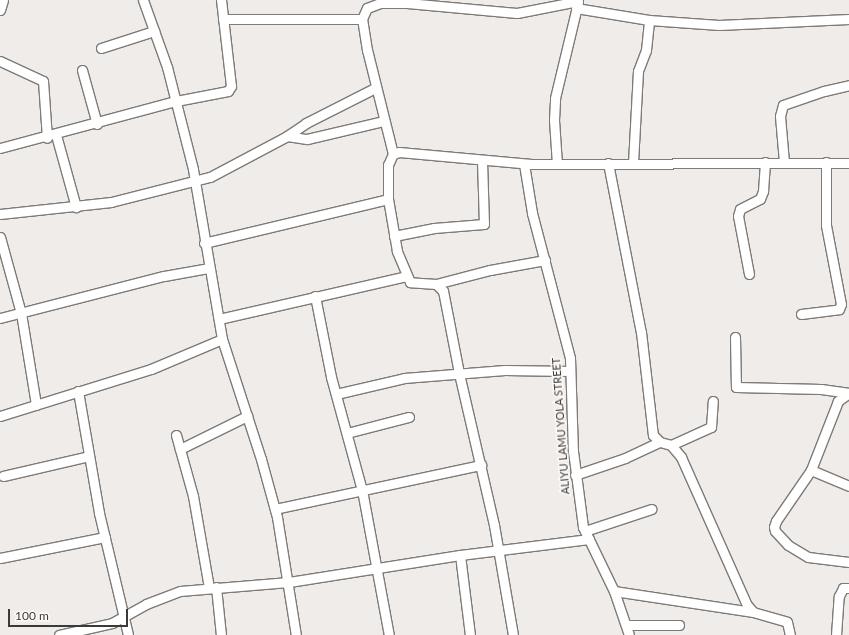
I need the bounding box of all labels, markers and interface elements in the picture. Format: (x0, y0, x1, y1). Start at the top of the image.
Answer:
street label: ALIYU LAMU YOLA STREET (550, 357, 572, 495)
scale bar (10, 601, 130, 627)
text: 100 m (15, 608, 49, 623)

